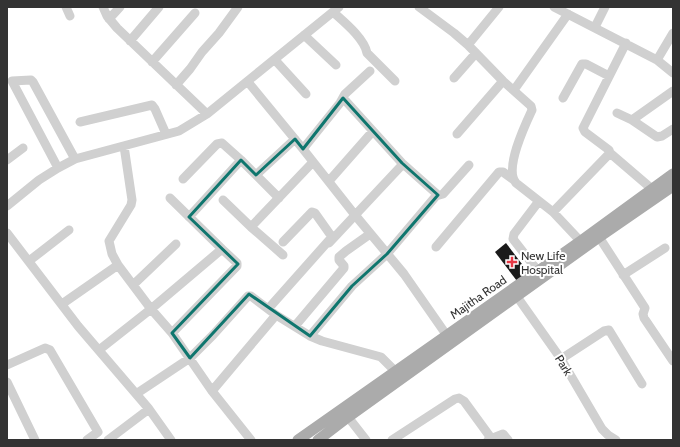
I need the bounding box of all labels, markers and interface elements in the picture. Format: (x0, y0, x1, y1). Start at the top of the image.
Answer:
place label: New Life Hospital (521, 248, 565, 277)
marker: New Life Hospital (506, 256, 518, 268)
street label: Majitha Road (447, 272, 509, 322)
street label: Park (552, 352, 576, 379)

